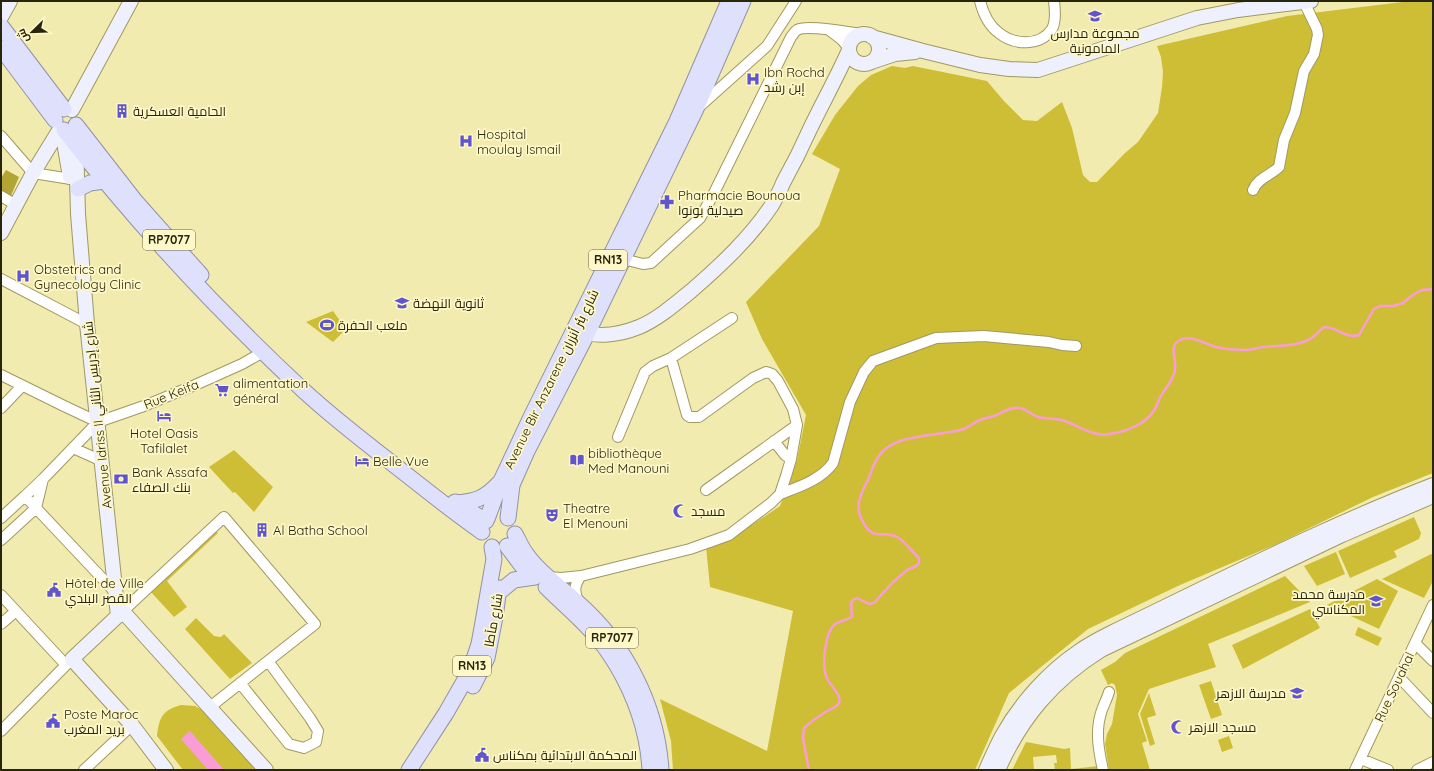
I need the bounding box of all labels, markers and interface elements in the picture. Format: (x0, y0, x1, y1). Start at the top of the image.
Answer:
school or university icon: مجموعة مدارس المامونية (1087, 8, 1103, 24)
north arrow (12, 12, 52, 52)
place label: مجموعة مدارس المامونية (1050, 25, 1140, 56)
text: ش (14, 27, 32, 45)
place label: Ibn Rochd إبن رشد (764, 64, 825, 96)
hospital icon: Ibn Rochd إبن رشد (745, 71, 761, 87)
building icon: الحامية العسكرية (114, 103, 130, 119)
place label: الحامية العسكرية (133, 103, 226, 119)
place label: Hospital moulay Ismail (477, 126, 561, 157)
hospital icon: Hospital moulay Ismail (458, 133, 474, 149)
place label: Pharmacie Bounoua صيدلية بونوا (678, 187, 801, 218)
pharmacy icon: Pharmacie Bounoua صيدلية بونوا (659, 194, 675, 210)
road number: RP7077 (143, 230, 195, 250)
road number: RN13 (589, 250, 627, 270)
place label: Obstetrics and Gynecology Clinic (34, 261, 141, 292)
hospital icon: Obstetrics and Gynecology Clinic (15, 268, 31, 284)
street label: Avenue Bir Anzarene شارع بئر أنزران (500, 286, 603, 472)
school or university icon: ثانوية النهضة (394, 295, 410, 311)
place label: ثانوية النهضة (413, 295, 484, 311)
sports icon: ملعب الحفرة (319, 317, 335, 333)
place label: ملعب الحفرة (338, 317, 408, 333)
street label: Avenue Idriss II شارع إدريس الثاني (79, 320, 118, 510)
place label: alimentation général (233, 375, 308, 406)
street label: Rue Keifa (141, 376, 201, 412)
supermarket icon: alimentation général (214, 382, 230, 398)
hotel icon: Hotel Oasis Tafilalet (156, 408, 172, 424)
place label: Hotel Oasis Tafilalet (130, 425, 198, 456)
place label: bibliothèque Med Manouni (588, 445, 669, 476)
library icon: bibliothèque Med Manouni (569, 452, 585, 468)
hotel icon: Belle Vue (354, 453, 370, 469)
place label: Belle Vue (373, 453, 429, 469)
place label: Bank Assafa بنك الصفاء (132, 464, 208, 495)
bank icon: Bank Assafa بنك الصفاء (113, 471, 129, 487)
place label: Theatre El Menouni (563, 500, 628, 531)
mosque icon: مسجد (672, 503, 688, 519)
place label: مسجد (691, 503, 725, 519)
theatre icon: Theatre El Menouni (544, 507, 560, 523)
building icon: Al Batha School (254, 522, 270, 538)
place label: Al Batha School (273, 522, 368, 538)
place label: Hôtel de Ville القصر البلدي (65, 575, 144, 609)
public building icon: Hôtel de Ville القصر البلدي (46, 582, 62, 598)
place label: مدرسة محمد المكناسي (1293, 586, 1365, 620)
street label: شارع مآطا (480, 592, 507, 648)
school or university icon: مدرسة محمد المكناسي (1368, 593, 1384, 609)
road number: RP7077 (586, 628, 638, 648)
street label: Rue Souahal (1371, 649, 1417, 725)
road number: RN13 (453, 656, 491, 676)
place label: مدرسة الازهر (1215, 685, 1286, 701)
school or university icon: مدرسة الازهر (1289, 685, 1305, 701)
place label: Poste Maroc بريد المغرب (64, 706, 139, 737)
public building icon: Poste Maroc بريد المغرب (45, 713, 61, 729)
mosque icon: مسجد الازهر (1170, 719, 1186, 735)
place label: مسجد الازهر (1188, 719, 1256, 735)
public building icon: المحكمة الابتدائية بمكناس (474, 747, 490, 763)
place label: المحكمة الابتدائية بمكناس (493, 747, 637, 763)

